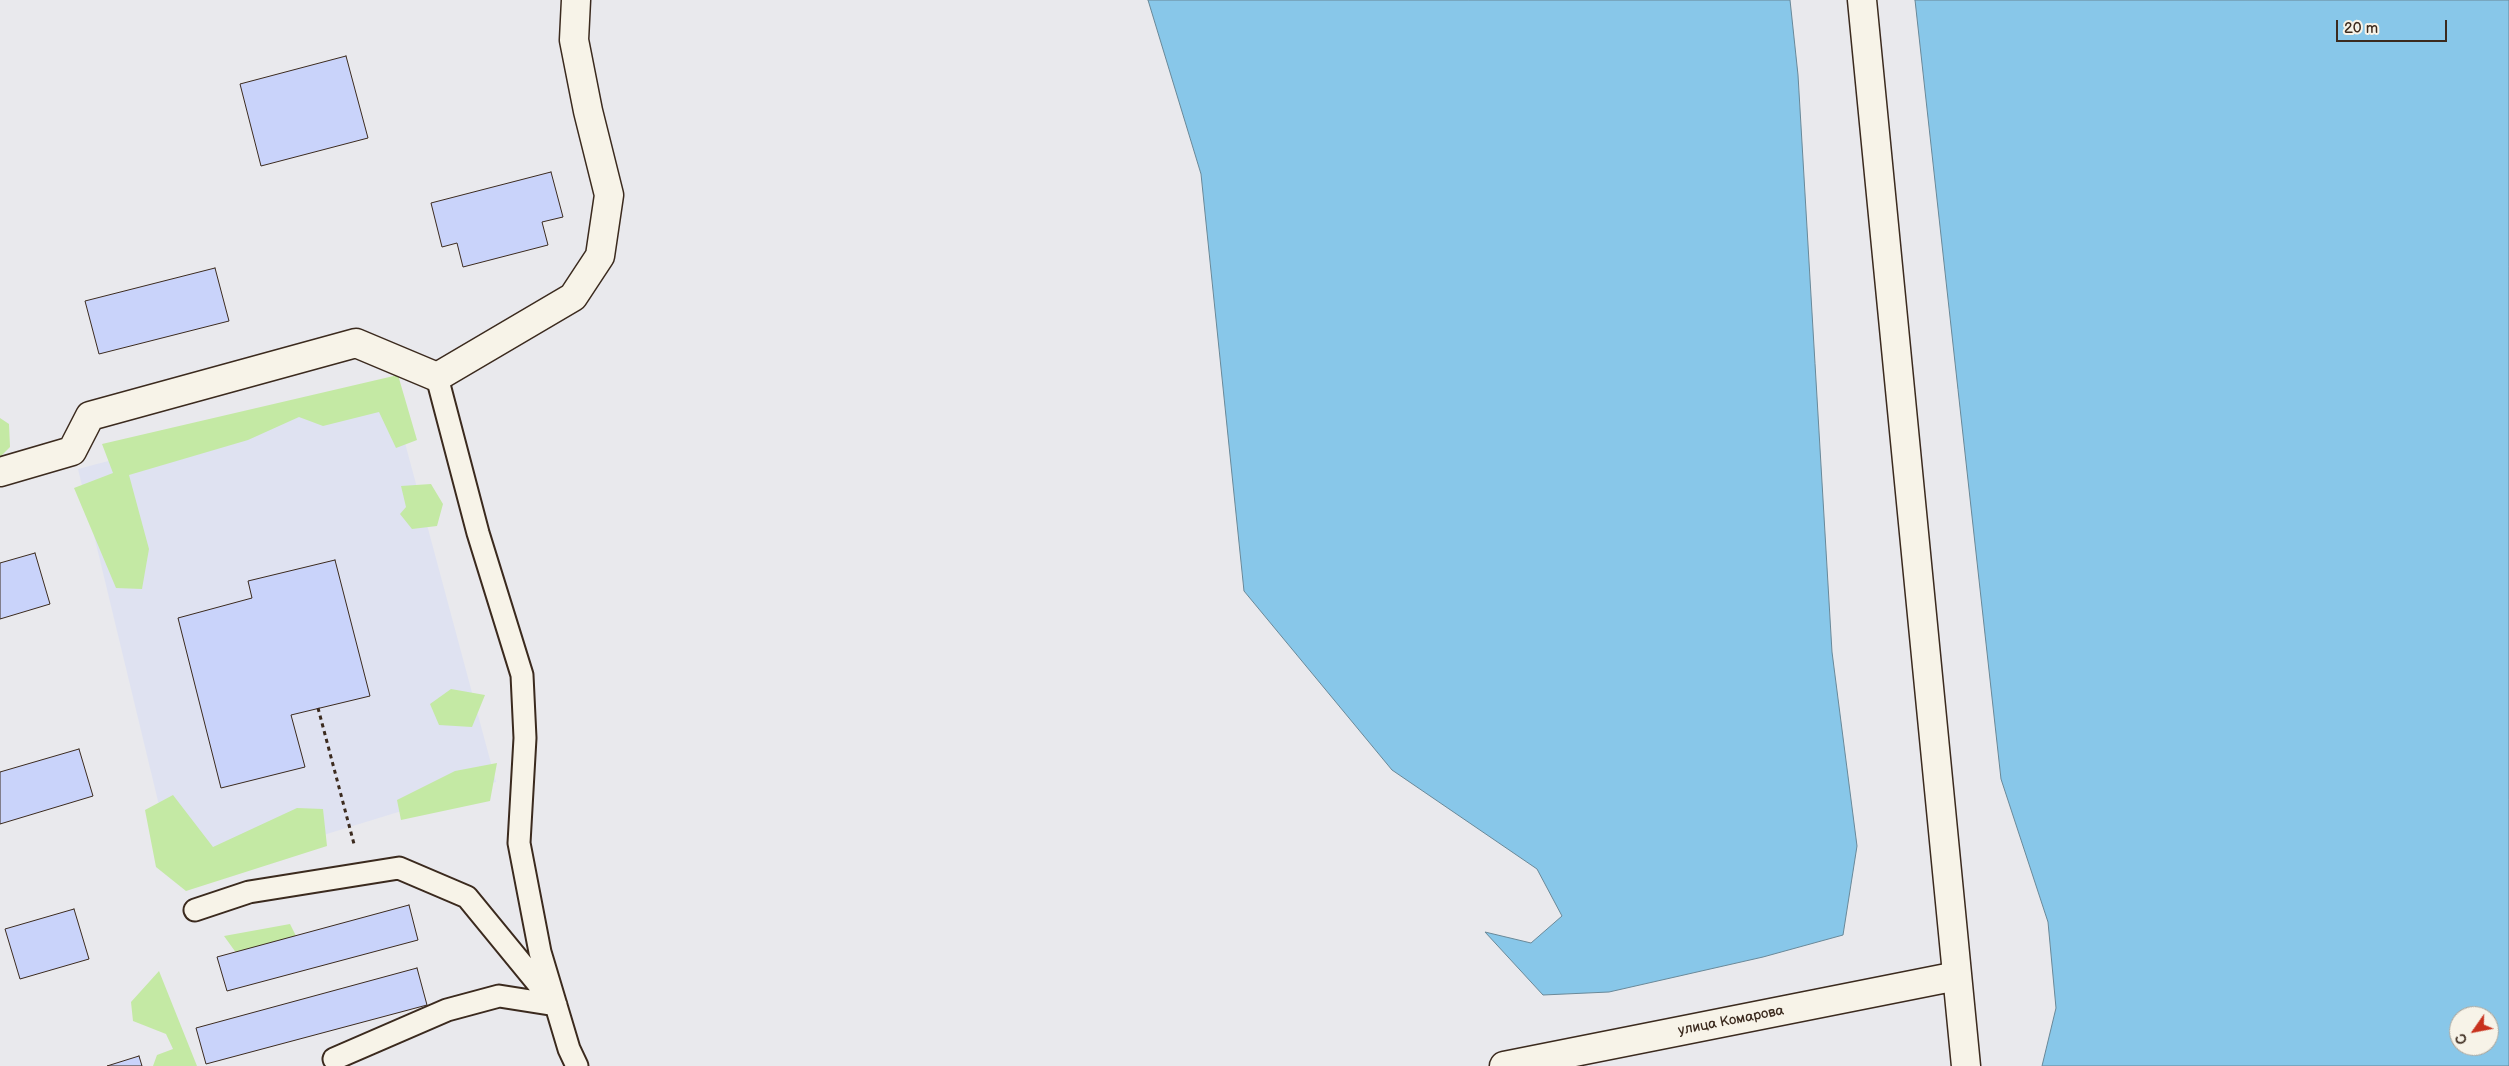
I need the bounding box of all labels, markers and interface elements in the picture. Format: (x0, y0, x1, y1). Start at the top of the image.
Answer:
scale bar (2339, 10, 2450, 42)
text: 20 m (2344, 19, 2378, 38)
street label: улица Комарова (1677, 1003, 1785, 1039)
north arrow (2449, 1006, 2499, 1056)
text: С (2452, 1030, 2472, 1048)

